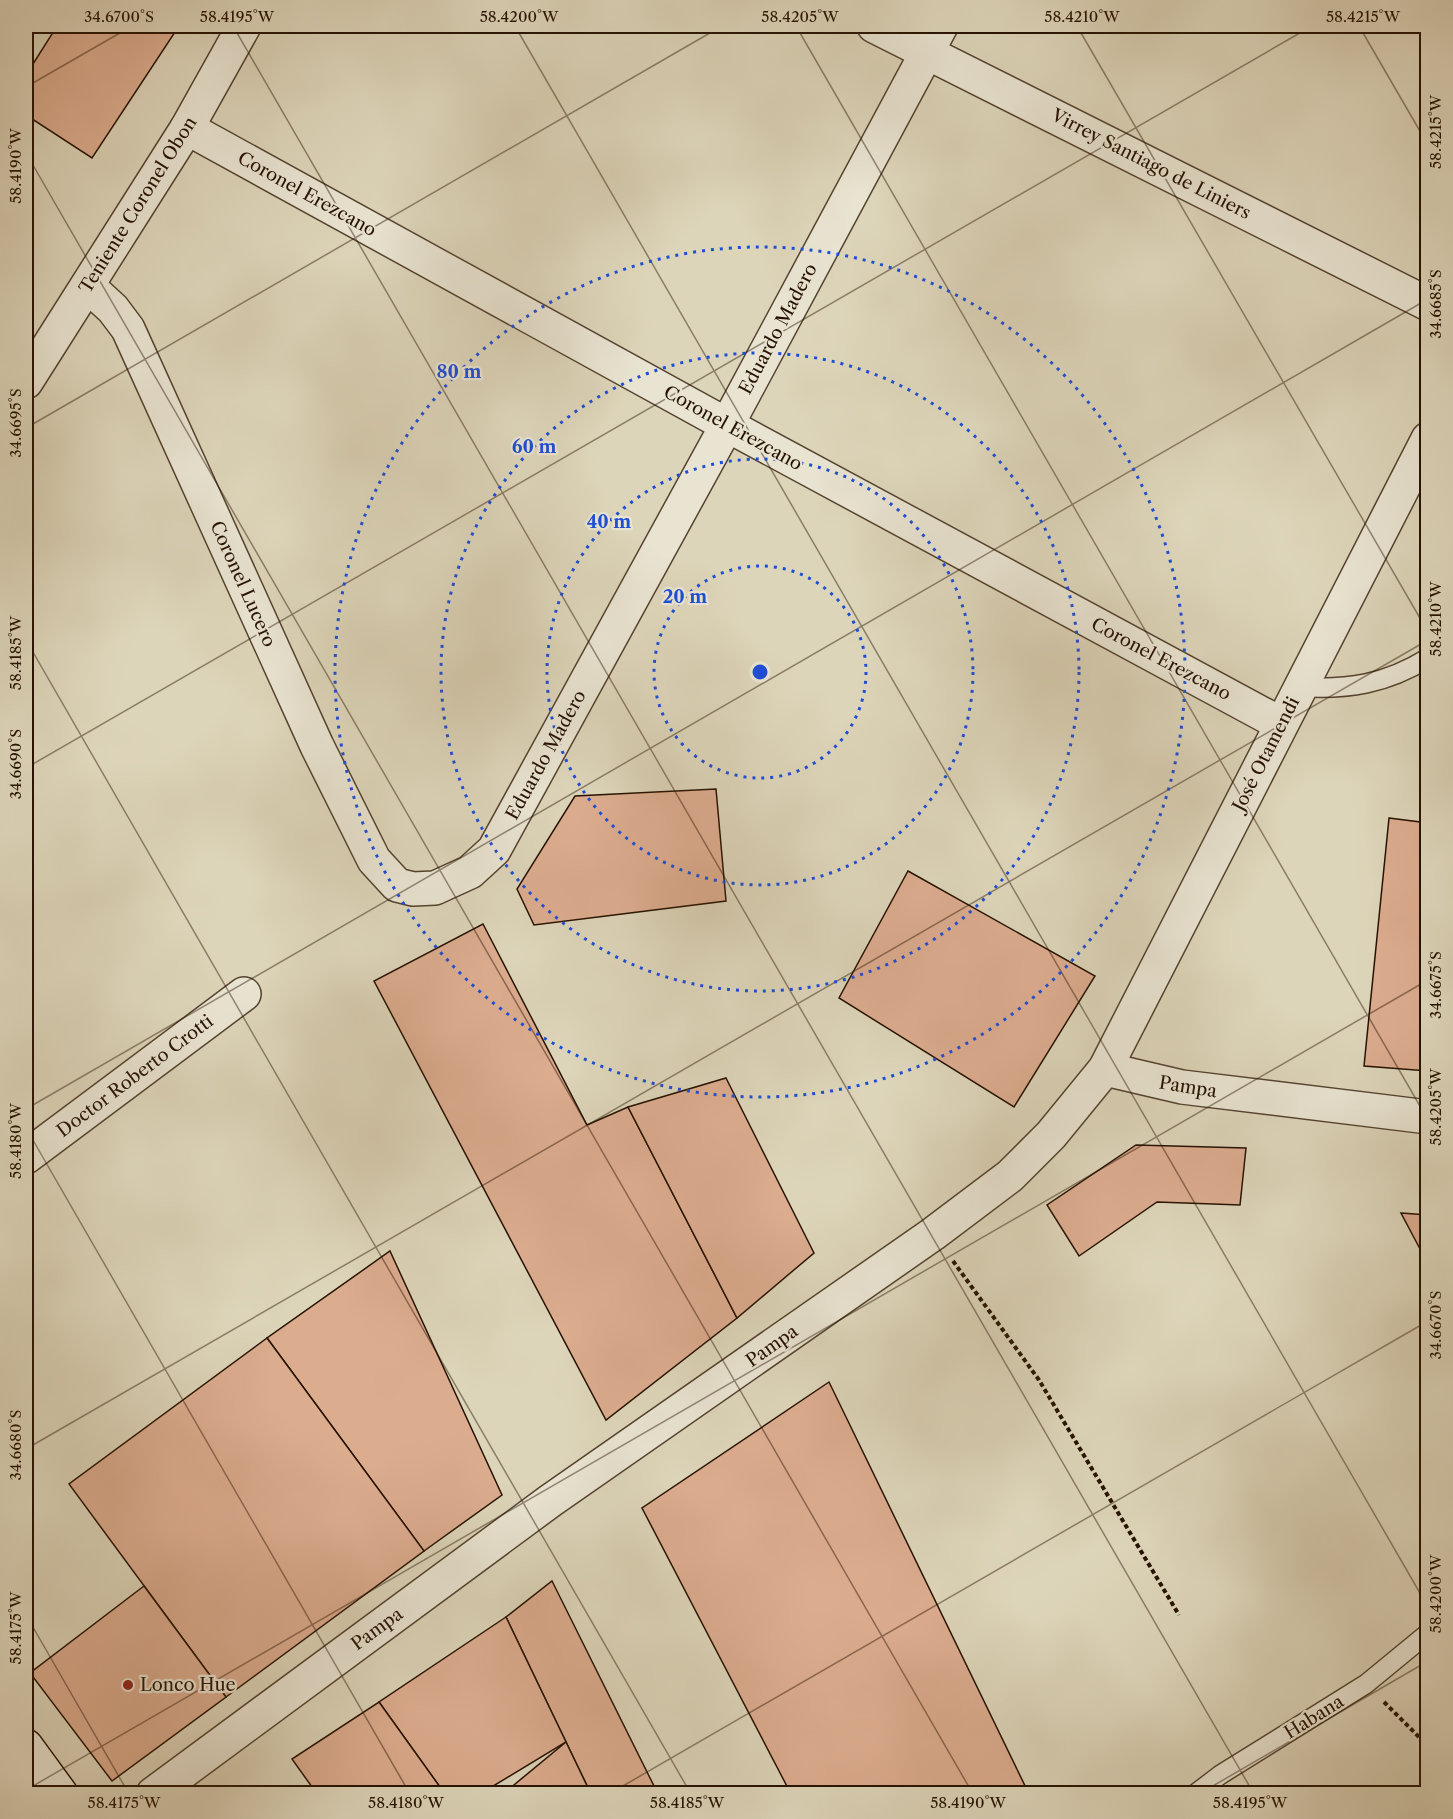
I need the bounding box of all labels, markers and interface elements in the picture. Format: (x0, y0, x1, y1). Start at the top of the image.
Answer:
text: 34.6700°S (84, 7, 154, 26)
text: 58.4195°W (200, 7, 275, 26)
text: 58.4200°W (480, 7, 559, 26)
text: 58.4205°W (761, 7, 839, 26)
text: 58.4210°W (1044, 7, 1120, 26)
text: 58.4215°W (1326, 7, 1401, 26)
text: 58.4215°W (1426, 94, 1445, 169)
street label: Virrey Santiago de Liniers (1047, 104, 1254, 224)
street label: Teniente Coronel Obon (75, 113, 201, 297)
text: 58.4190°W (6, 128, 25, 204)
street label: Coronel Erezcano (234, 147, 380, 241)
street label: Eduardo Madero (734, 260, 822, 398)
text: 34.6685°S (1426, 269, 1445, 339)
text: 80 m (436, 361, 482, 383)
street label: Coronel Erezcano (660, 381, 806, 475)
text: 34.6695°S (6, 388, 25, 458)
text: 60 m (512, 436, 556, 458)
text: 40 m (587, 511, 631, 533)
street label: Coronel Lucero (205, 518, 281, 650)
text: 58.4210°W (1426, 581, 1445, 657)
text: 20 m (663, 586, 707, 608)
street label: Coronel Erezcano (1087, 613, 1235, 705)
text: 58.4185°W (6, 615, 25, 690)
centre of rings (750, 662, 770, 682)
street label: Eduardo Madero (501, 686, 591, 824)
street label: José Otamendi (1226, 693, 1304, 817)
text: 34.6690°S (6, 729, 25, 799)
text: 34.6675°S (1426, 951, 1445, 1019)
street label: Doctor Roberto Crotti (53, 1010, 218, 1142)
text: 58.4205°W (1426, 1068, 1445, 1146)
street label: Pampa (1157, 1072, 1219, 1103)
text: 58.4180°W (6, 1103, 25, 1179)
text: 34.6670°S (1426, 1290, 1445, 1360)
street label: Pampa (742, 1320, 803, 1372)
text: 34.6680°S (6, 1410, 25, 1480)
text: 58.4200°W (1426, 1554, 1445, 1633)
text: 58.4175°W (6, 1591, 25, 1664)
street label: Pampa (347, 1603, 408, 1655)
place label: Lonco Hue (140, 1674, 236, 1696)
marker: Lonco Hue (121, 1678, 135, 1692)
street label: Habana (1280, 1690, 1348, 1744)
text: 58.4175°W (88, 1793, 161, 1812)
text: 58.4180°W (368, 1793, 444, 1812)
text: 58.4185°W (650, 1793, 725, 1812)
text: 58.4190°W (930, 1793, 1006, 1812)
text: 58.4195°W (1213, 1793, 1288, 1812)

